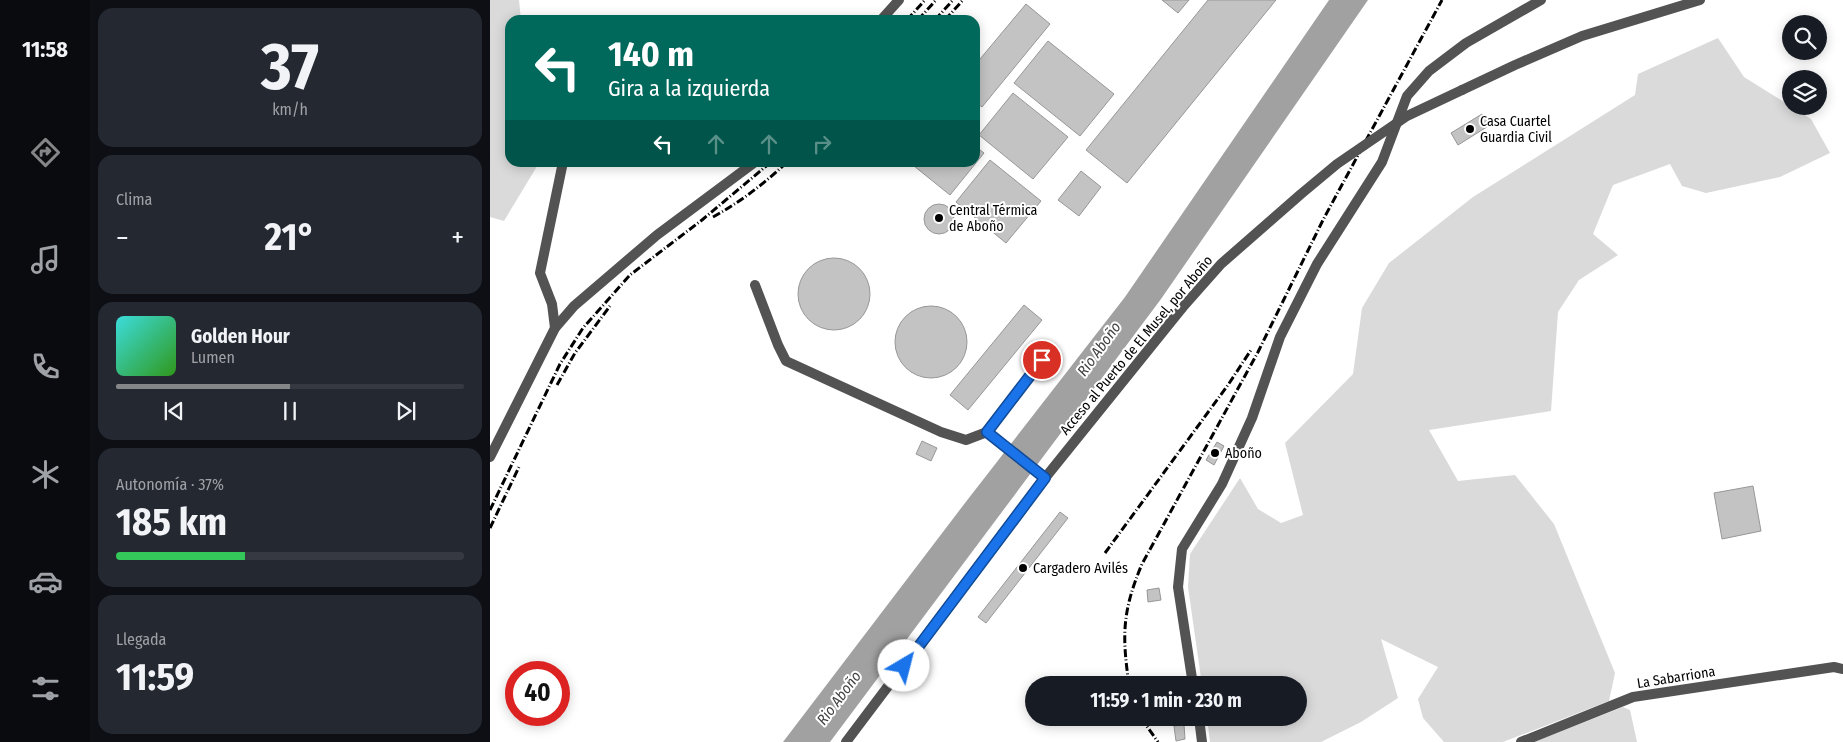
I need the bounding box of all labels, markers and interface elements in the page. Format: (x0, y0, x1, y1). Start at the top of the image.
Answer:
map controls (1782, 15, 1827, 115)
button: search (1782, 15, 1827, 60)
text: 37 (261, 28, 319, 106)
text: 140 m (608, 33, 694, 75)
icon: left (525, 35, 590, 100)
text: 11:58 (22, 36, 68, 63)
button: layers (1782, 70, 1827, 115)
text: Gira a la izquierda (608, 75, 770, 102)
text: km/h (272, 100, 308, 119)
place label: Casa Cuartel Guardia Civil (1480, 113, 1552, 146)
marker: Casa Cuartel Guardia Civil (1464, 123, 1476, 135)
icon: left (649, 130, 677, 158)
icon: ahead (702, 130, 730, 158)
icon: ahead (755, 130, 783, 158)
icon: right (808, 130, 836, 158)
icon: directions (28, 135, 63, 170)
text: Clima (116, 190, 152, 209)
place label: Central Térmica de Aboño (949, 202, 1038, 235)
marker: Central Térmica de Aboño (933, 212, 945, 224)
text: 21° (265, 214, 315, 260)
text: − (116, 221, 129, 254)
text: + (451, 221, 464, 254)
icon: music (28, 242, 63, 277)
street label: Acceso al Puerto de El Musel, por Aboño (1056, 252, 1216, 438)
water label: Rio Aboño (1073, 318, 1125, 380)
text: Golden Hour (191, 325, 290, 348)
pin (1021, 339, 1063, 381)
icon: arrive (1028, 346, 1056, 374)
text: Lumen (191, 348, 235, 367)
icon: phone (28, 349, 63, 384)
icon: previous (160, 397, 188, 425)
icon: pause (276, 397, 304, 425)
icon: next (392, 397, 420, 425)
place label: Aboño (1225, 445, 1262, 462)
marker: Aboño (1209, 447, 1221, 459)
icon: climate (28, 457, 63, 492)
text: Autonomía · 37% (116, 475, 224, 494)
text: 185 km (116, 499, 227, 545)
place label: Cargadero Avilés (1033, 560, 1128, 577)
marker: Cargadero Avilés (1017, 562, 1029, 574)
icon: car (28, 564, 63, 599)
text: Llegada (116, 630, 166, 649)
position arrow (877, 639, 929, 691)
text: 11:59 (116, 654, 194, 700)
speed limit sign: 40 (505, 661, 570, 726)
street label: La Sabarriona (1636, 663, 1717, 692)
water label: Rio Aboño (813, 668, 865, 728)
icon: filters (28, 671, 63, 706)
text: 11:59 · 1 min · 230 m (1090, 689, 1242, 712)

